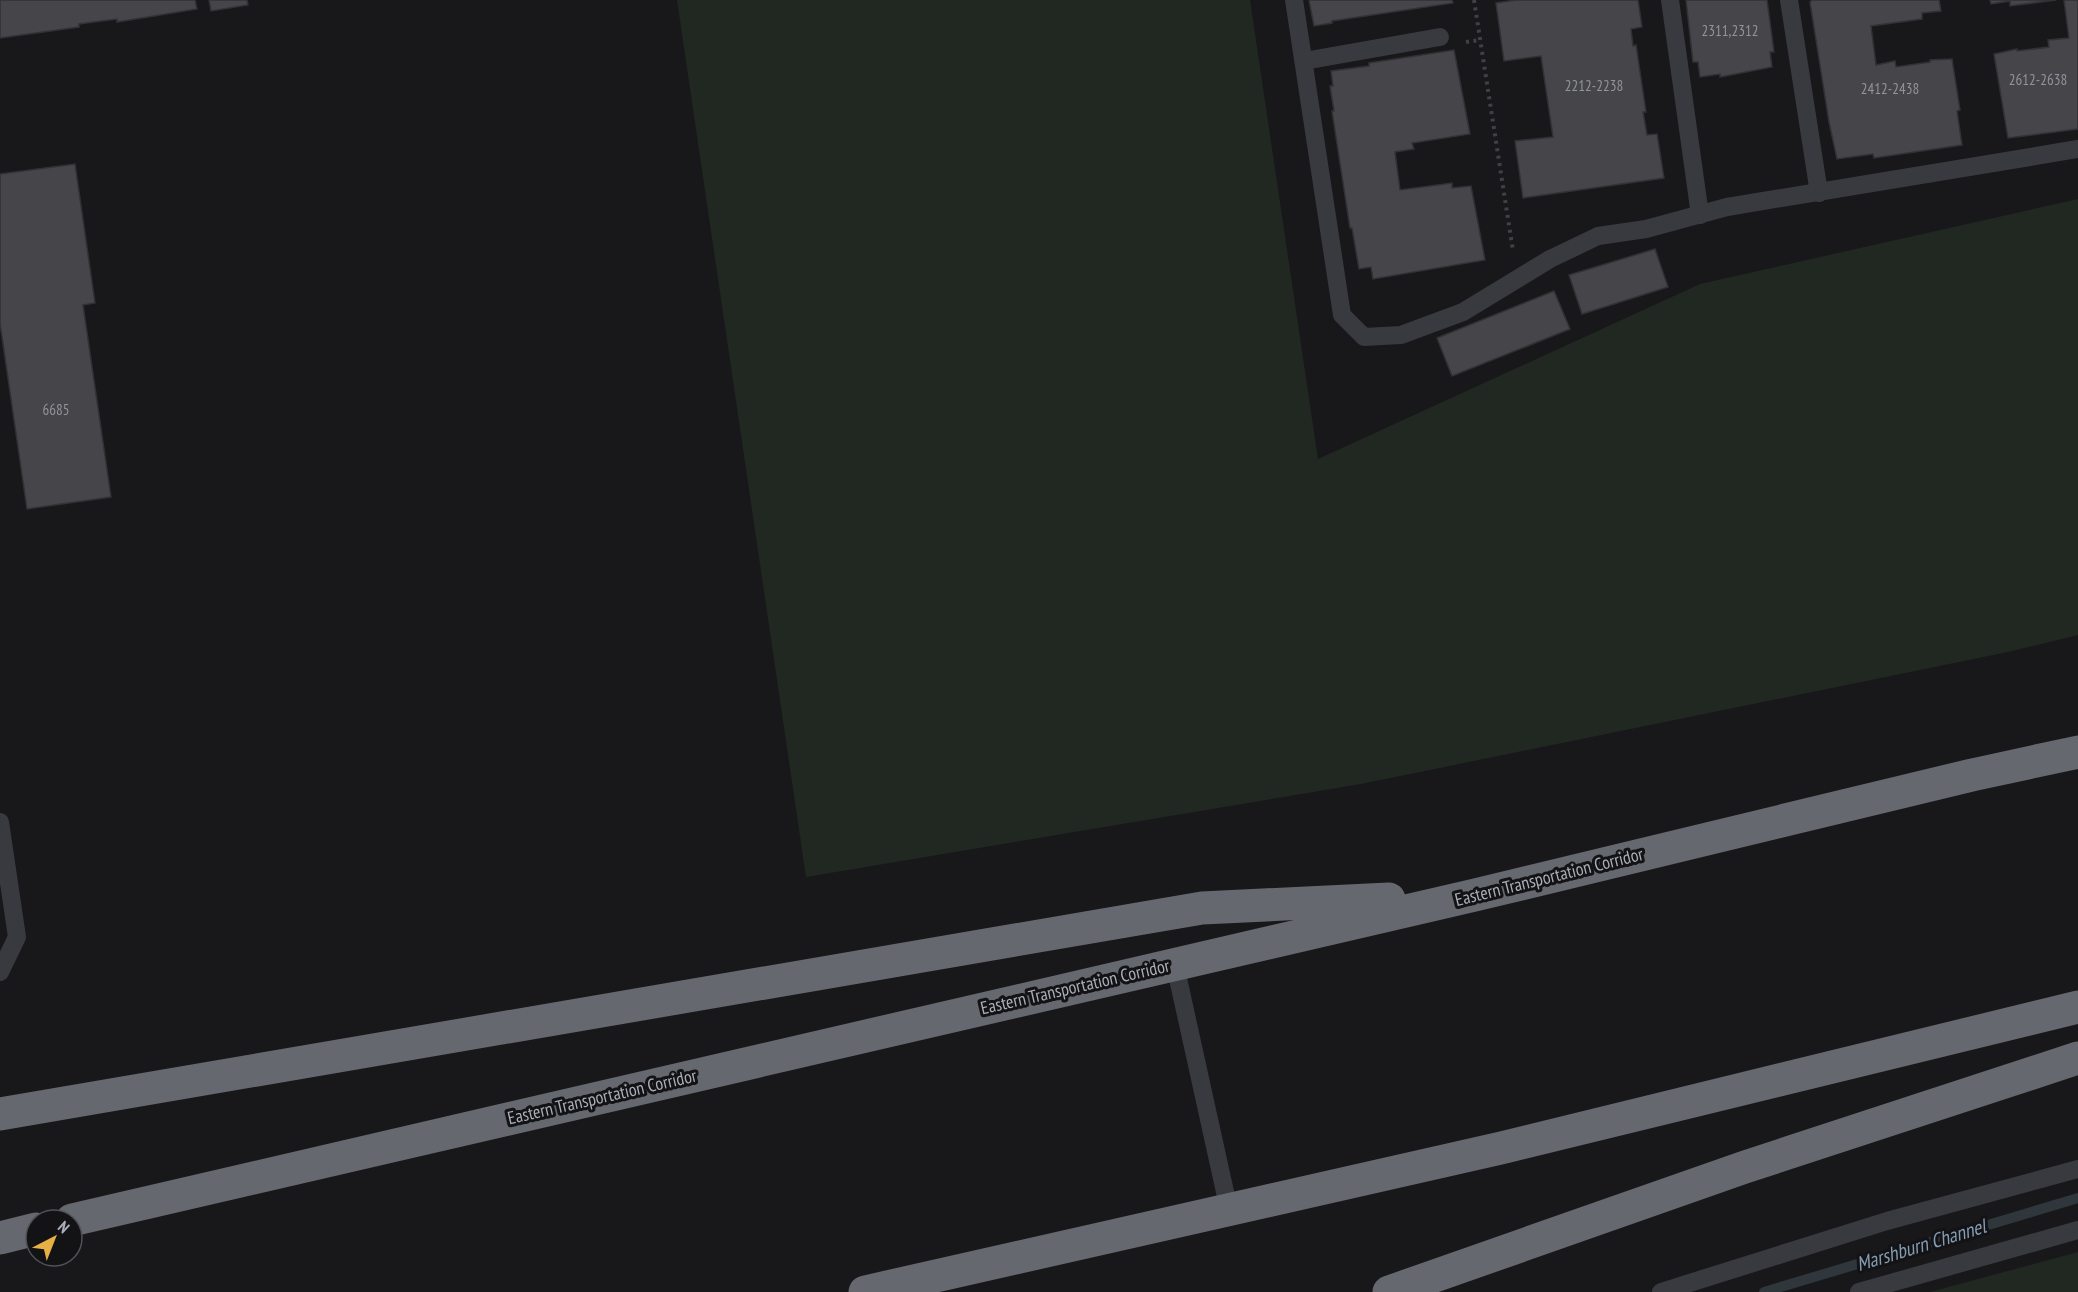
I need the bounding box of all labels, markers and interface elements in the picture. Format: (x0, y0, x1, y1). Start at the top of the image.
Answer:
house number: 2311,2312 (1702, 21, 1758, 40)
house number: 2612-2638 (2009, 70, 2067, 89)
house number: 2212-2238 (1565, 76, 1623, 95)
house number: 2412-2438 (1861, 79, 1919, 98)
house number: 6685 (42, 400, 70, 419)
street label: Eastern Transportation Corridor (1452, 842, 1646, 911)
street label: Eastern Transportation Corridor (978, 954, 1172, 1019)
street label: Eastern Transportation Corridor (505, 1064, 699, 1129)
north arrow (24, 1208, 84, 1268)
water label: Marshburn Channel (1853, 1212, 1991, 1277)
text: N (54, 1217, 74, 1237)

